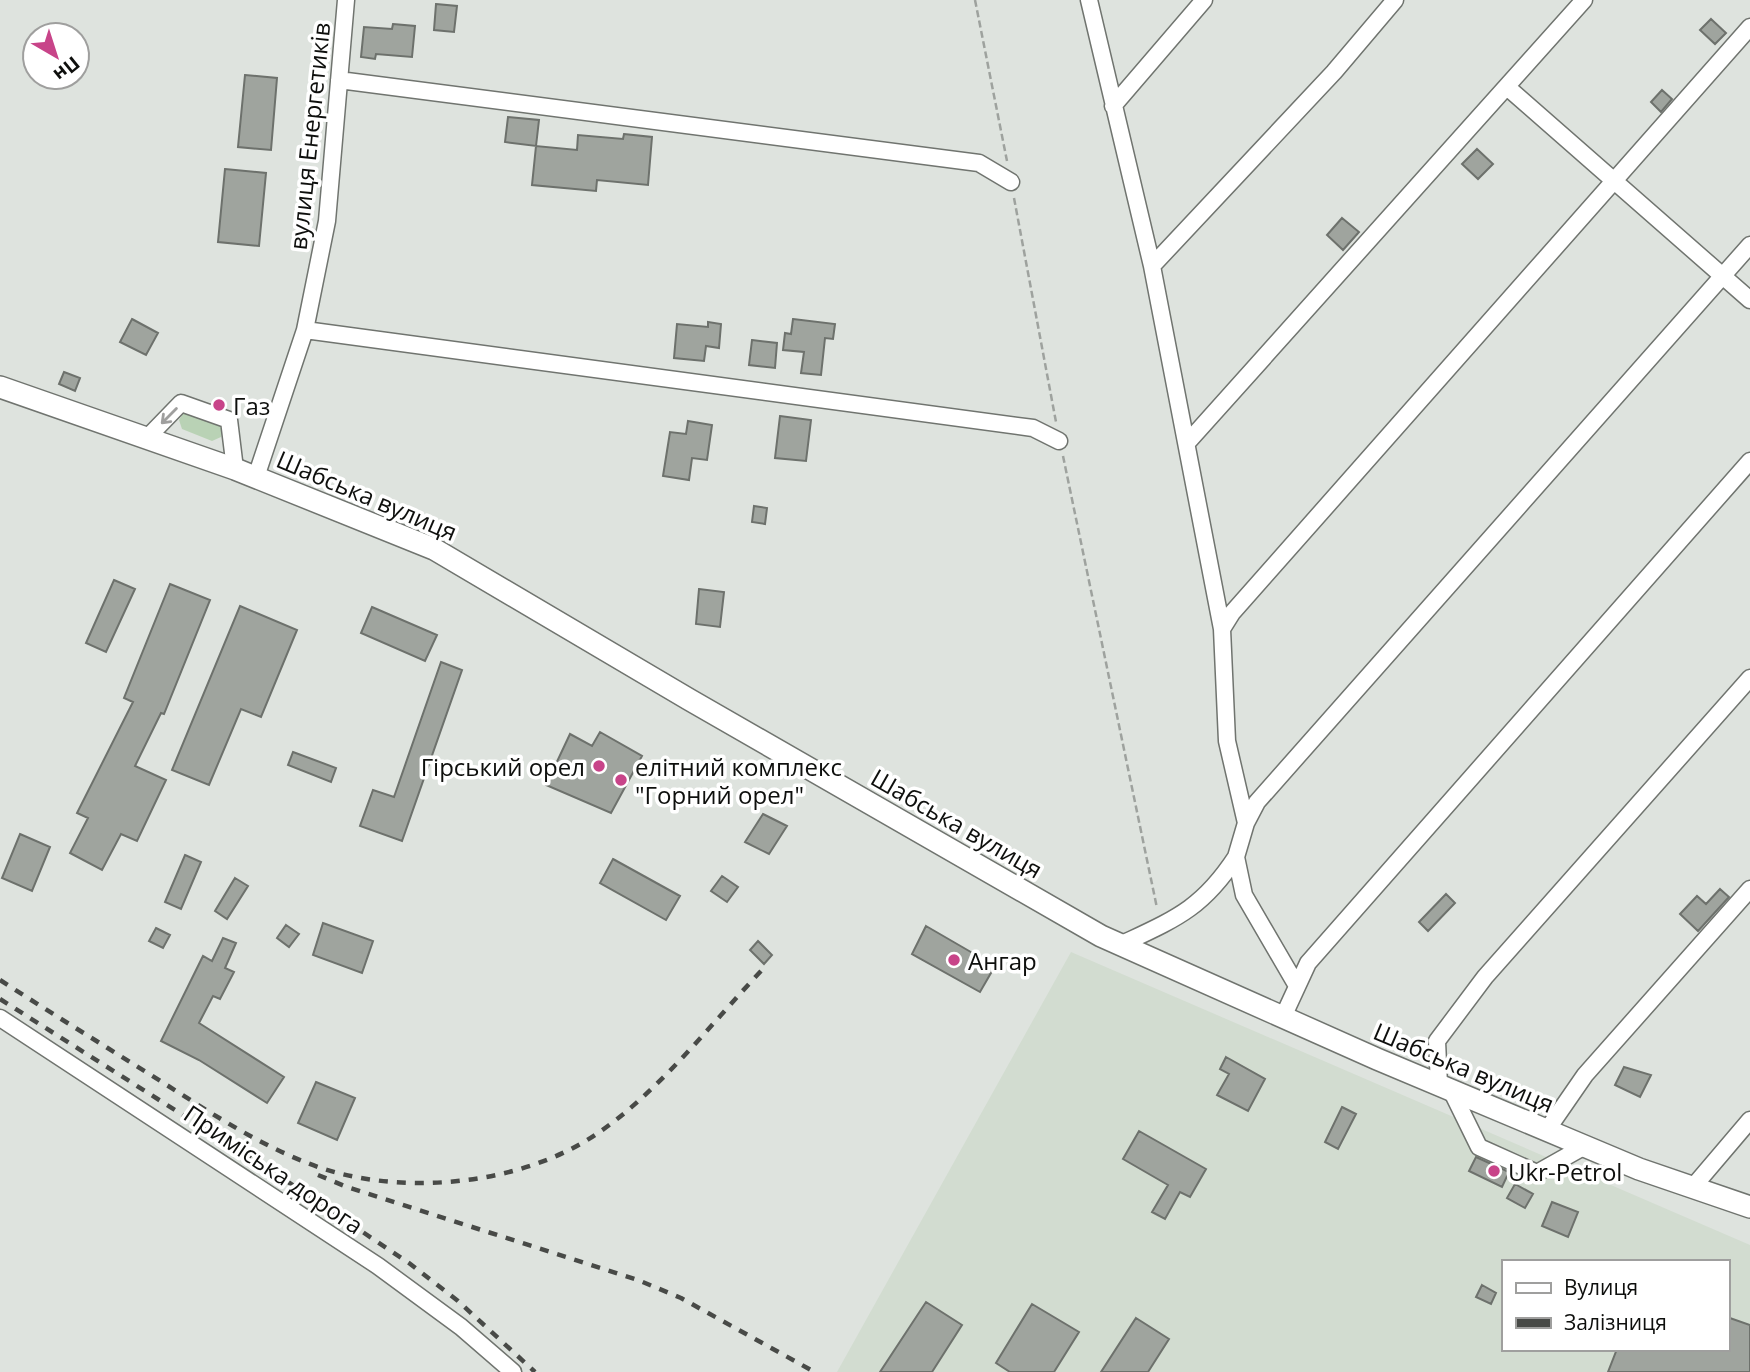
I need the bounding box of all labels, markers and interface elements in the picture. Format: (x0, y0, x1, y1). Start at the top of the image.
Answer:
north arrow (21, 21, 91, 91)
street label: вулиця Енергетиків (281, 21, 337, 251)
text: Пн (48, 51, 85, 88)
place label: Газ (233, 389, 270, 422)
marker: Газ (211, 397, 227, 413)
one-way arrow (160, 407, 177, 424)
street label: Шабська вулиця (272, 442, 462, 548)
place label: Гірський орел (421, 750, 585, 783)
place label: елітний комплекс "Горний орел" (635, 750, 842, 811)
marker: Гірський орел (591, 758, 607, 774)
street label: Шабська вулиця (865, 760, 1049, 886)
marker: елітний комплекс "Горний орел" (613, 772, 629, 788)
place label: Ангар (968, 944, 1037, 977)
marker: Ангар (946, 952, 962, 968)
street label: Шабська вулиця (1369, 1014, 1559, 1120)
street label: Приміська дорога (178, 1097, 370, 1241)
place label: Ukr-Petrol (1508, 1155, 1622, 1188)
marker: Ukr-Petrol (1486, 1163, 1502, 1179)
legend (1502, 1260, 1729, 1351)
text: Вулиця (1564, 1273, 1638, 1301)
text: Залізниця (1564, 1308, 1667, 1336)

